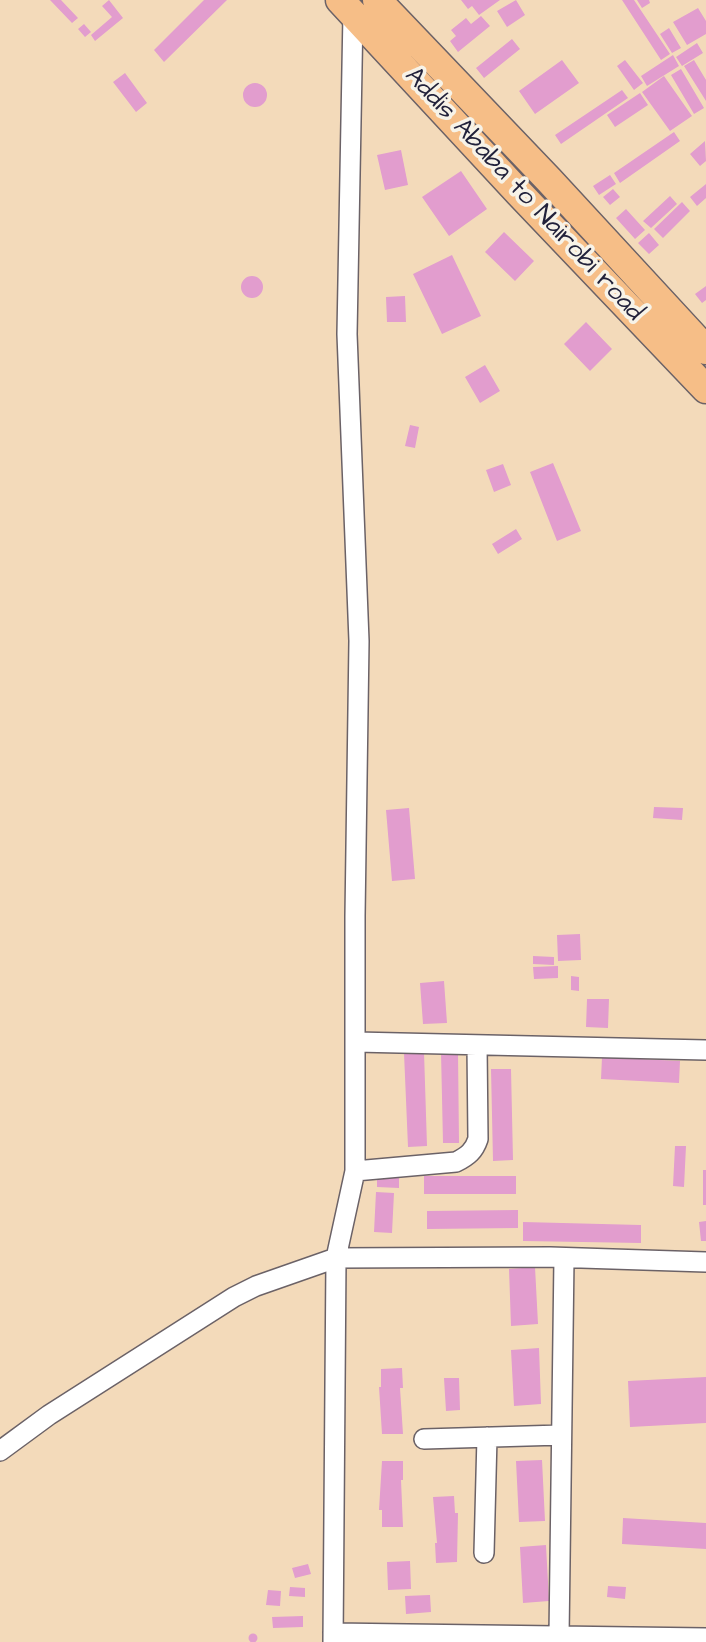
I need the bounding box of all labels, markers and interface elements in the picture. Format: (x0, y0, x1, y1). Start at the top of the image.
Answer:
street label: Addis Ababa to Nairobi road (397, 62, 649, 328)

